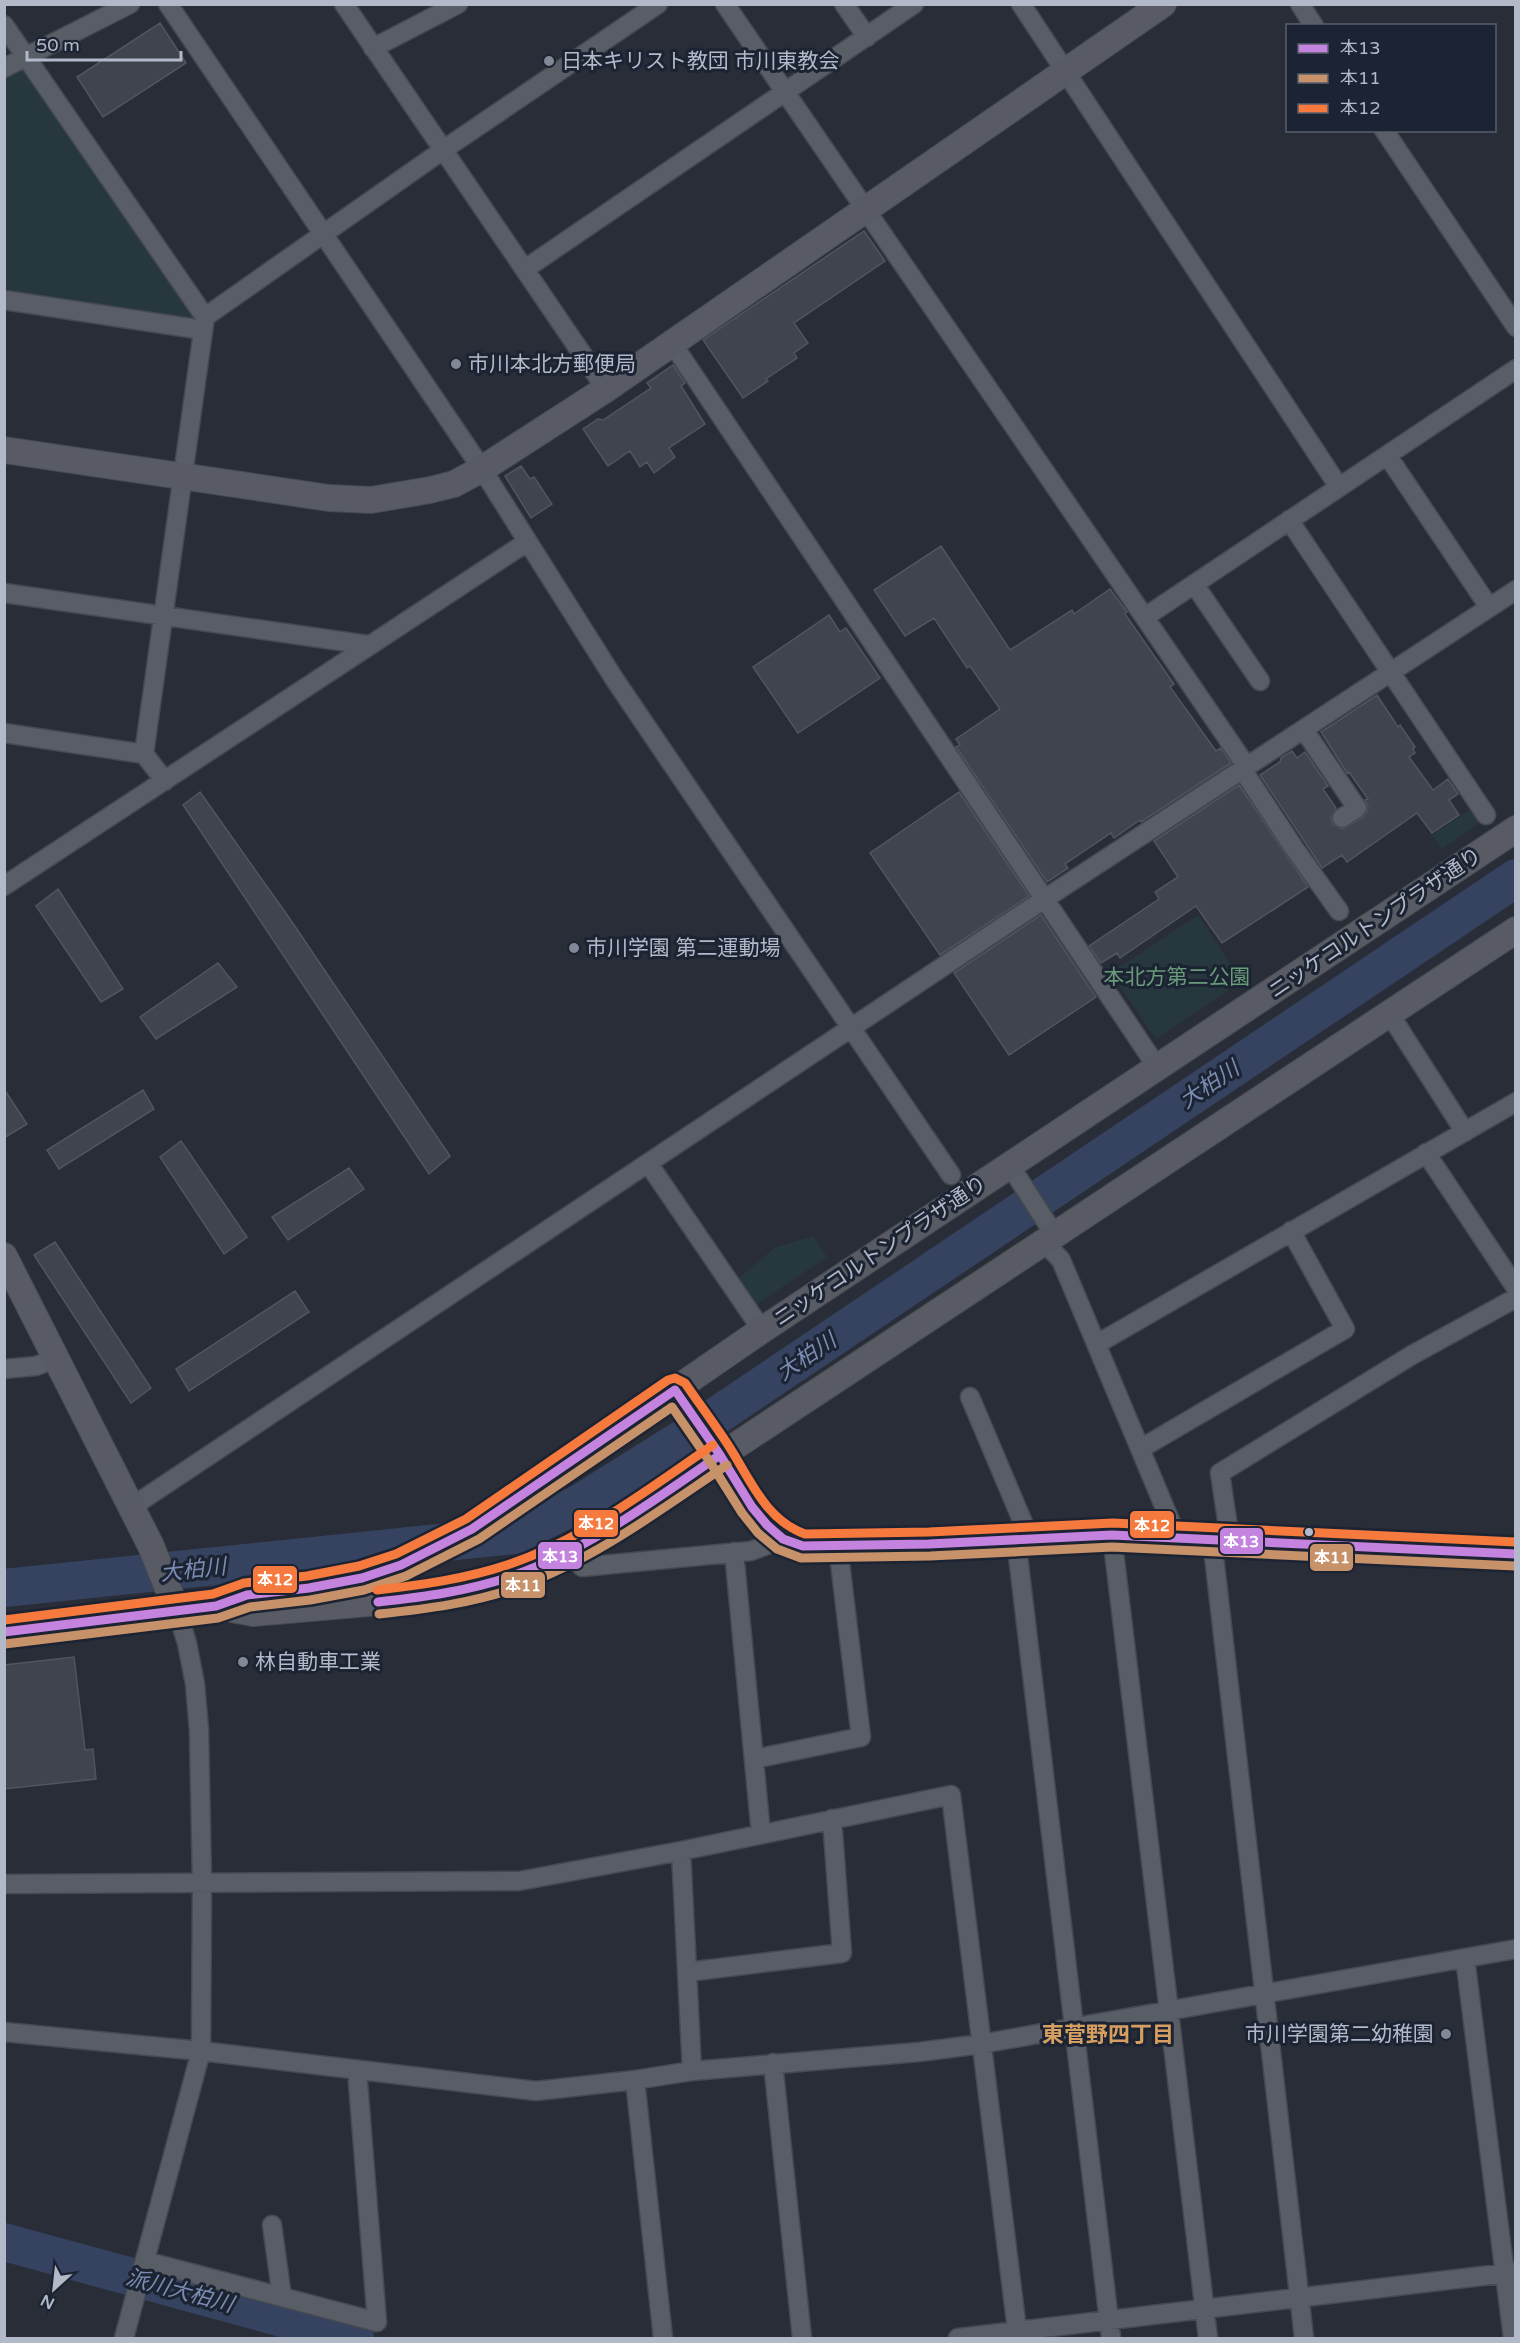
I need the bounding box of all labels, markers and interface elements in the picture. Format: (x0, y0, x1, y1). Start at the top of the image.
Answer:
scale bar (27, 24, 182, 62)
legend (1286, 24, 1496, 132)
text: 50 m (36, 34, 80, 56)
text: 本13 (1340, 37, 1381, 59)
place label: 日本キリスト教団 市川東教会 (561, 49, 839, 74)
marker: 日本キリスト教団 市川東教会 (542, 54, 556, 68)
text: 本11 (1340, 67, 1381, 89)
text: 本12 (1340, 97, 1381, 119)
place label: 市川本北方郵便局 (468, 352, 636, 377)
marker: 市川本北方郵便局 (449, 357, 463, 371)
street label: ニッケコルトンプラザ通り (1264, 843, 1486, 1004)
place label: 市川学園 第二運動場 (586, 936, 780, 961)
marker: 市川学園 第二運動場 (567, 941, 581, 955)
park label: 本北方第二公園 (1104, 965, 1251, 990)
water label: 大柏川 (1175, 1054, 1246, 1114)
street label: ニッケコルトンプラザ通り (769, 1171, 991, 1332)
water label: 大柏川 (772, 1326, 843, 1386)
line badge: 本12 (573, 1509, 619, 1538)
line badge: 本12 (1129, 1510, 1175, 1539)
text: 本12 (578, 1514, 614, 1534)
text: 本12 (1134, 1516, 1170, 1536)
unlabelled marker (1303, 1526, 1315, 1538)
line badge: 本13 (1219, 1527, 1264, 1555)
text: 本13 (1223, 1532, 1259, 1552)
line badge: 本13 (537, 1541, 583, 1570)
line badge: 本11 (1309, 1543, 1354, 1572)
text: 本13 (542, 1547, 578, 1567)
text: 本11 (1314, 1548, 1350, 1568)
water label: 大柏川 (159, 1553, 229, 1586)
line badge: 本12 (252, 1565, 298, 1594)
text: 本12 (257, 1570, 293, 1590)
line badge: 本11 (500, 1571, 546, 1599)
text: 本11 (505, 1576, 541, 1596)
place label: 林自動車工業 (255, 1650, 381, 1675)
marker: 林自動車工業 (236, 1655, 250, 1669)
district label: 東菅野四丁目 (1042, 2022, 1174, 2048)
place label: 市川学園第二幼稚園 (1245, 2022, 1434, 2047)
marker: 市川学園第二幼稚園 (1439, 2027, 1453, 2041)
north arrow (24, 2259, 84, 2319)
water label: 派川大柏川 (123, 2264, 238, 2318)
text: N (37, 2290, 58, 2313)

